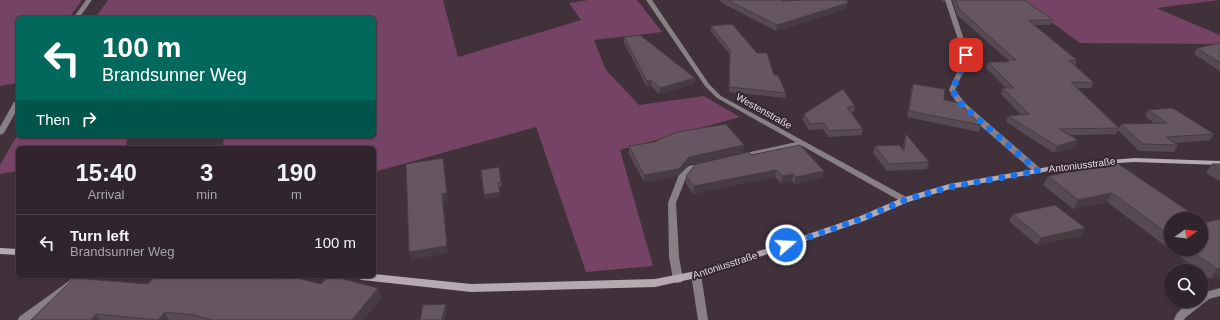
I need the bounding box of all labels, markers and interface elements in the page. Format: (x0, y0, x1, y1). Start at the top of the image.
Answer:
icon: left (36, 32, 88, 84)
text: 100 m (102, 32, 181, 63)
pin (949, 38, 983, 72)
icon: arrive (955, 44, 977, 66)
text: Brandsunner Weg (102, 65, 247, 85)
street label: Westenstraße (734, 91, 794, 131)
icon: right (78, 108, 100, 130)
text: Then (36, 111, 70, 128)
street label: Antoniusstraße (1048, 155, 1116, 175)
text: 15:40 (75, 159, 137, 186)
text: 3 (200, 159, 213, 186)
text: 190 (277, 159, 317, 186)
text: Arrival (88, 187, 125, 202)
text: min (196, 187, 217, 202)
text: m (291, 187, 302, 202)
north arrow (1164, 212, 1208, 256)
map controls (1164, 212, 1208, 308)
position arrow (765, 224, 807, 266)
text: Turn left (70, 227, 129, 244)
icon: left (36, 232, 58, 254)
text: 100 m (314, 234, 356, 251)
text: Brandsunner Weg (70, 244, 175, 259)
street label: Antoniusstraße (691, 249, 759, 281)
button: search (1164, 264, 1208, 308)

